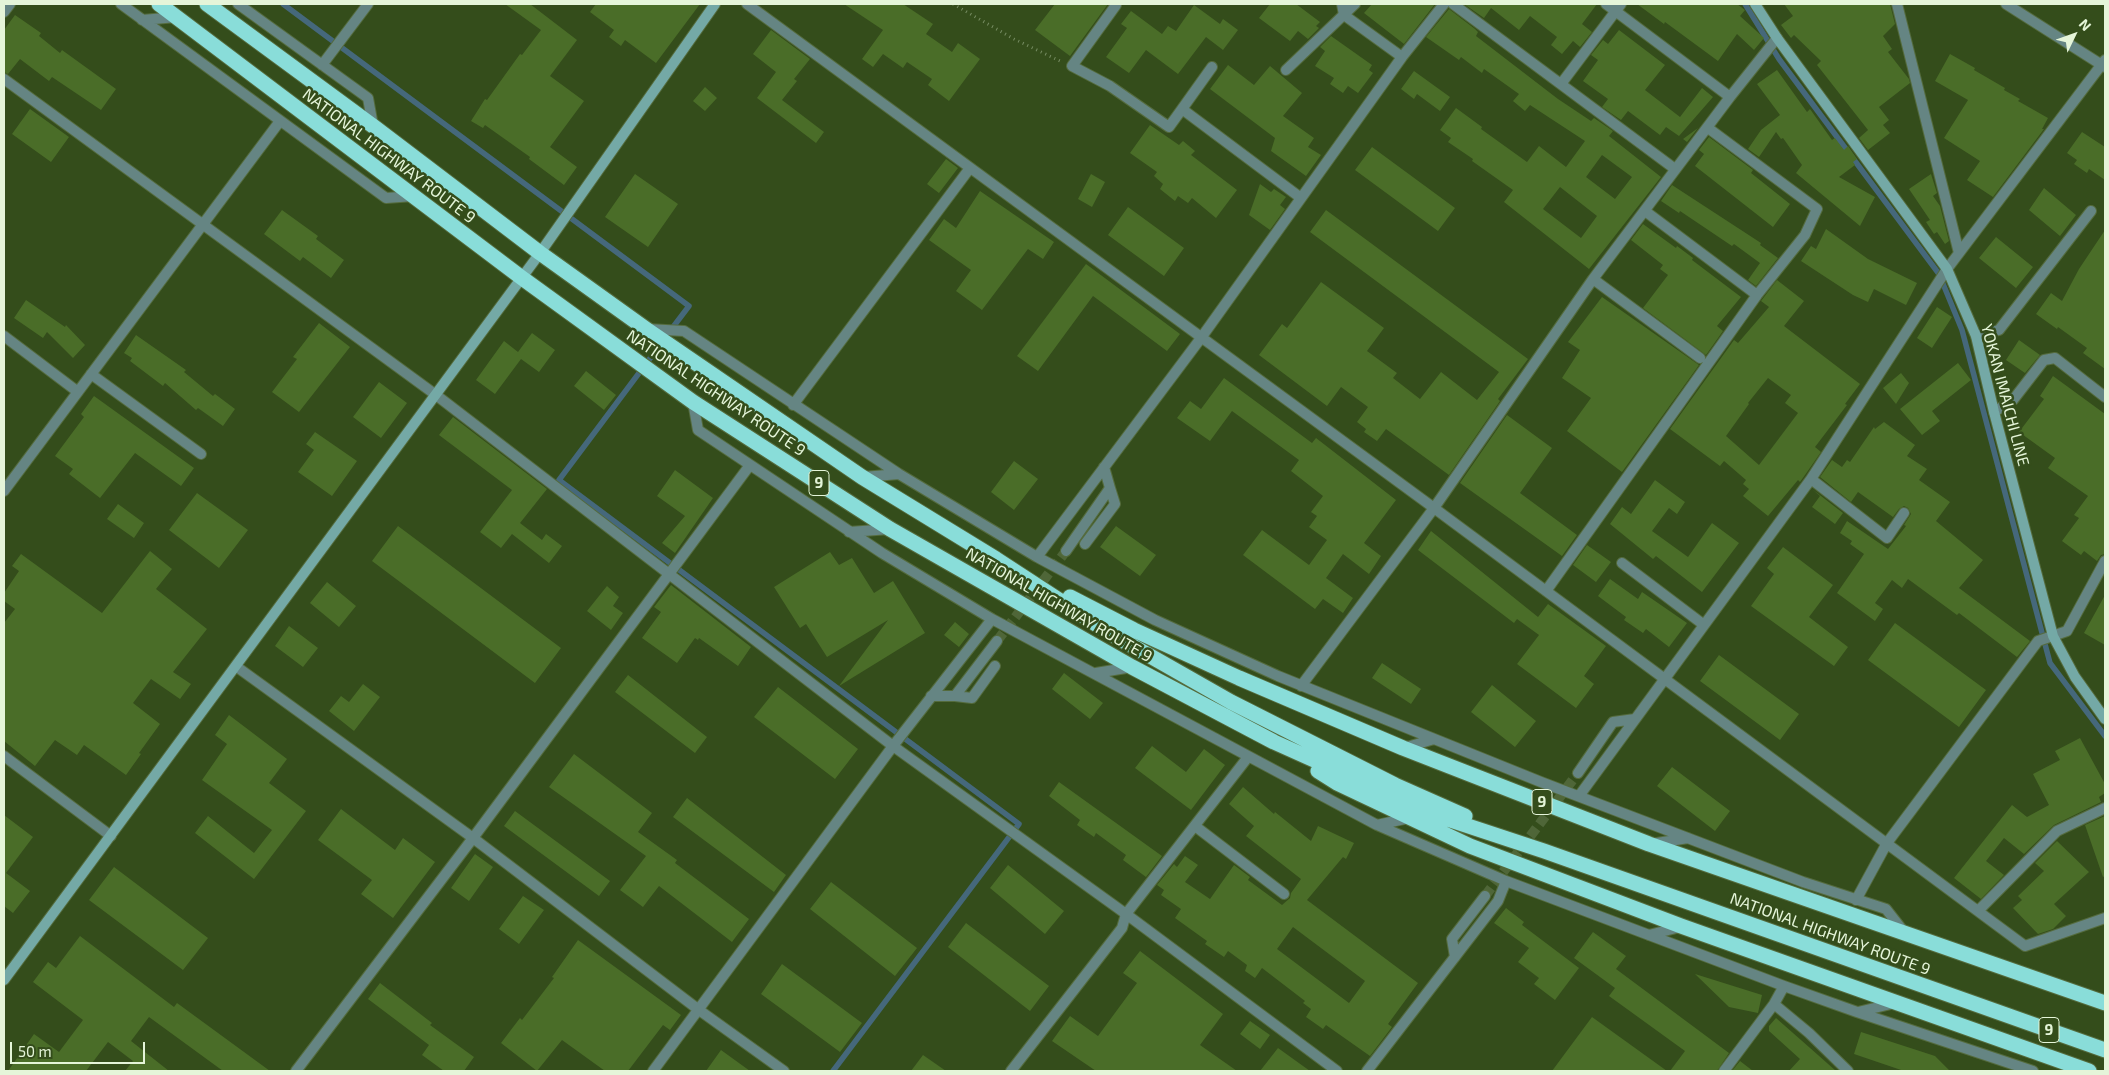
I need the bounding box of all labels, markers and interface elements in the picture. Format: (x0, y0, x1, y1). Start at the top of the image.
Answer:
north arrow (2049, 10, 2099, 60)
text: N (2076, 15, 2095, 34)
street label: NATIONAL HIGHWAY ROUTE 9 (299, 85, 479, 227)
street label: YOKAN IMAICHI LINE (1977, 322, 2033, 468)
street label: NATIONAL HIGHWAY ROUTE 9 (623, 326, 809, 460)
road number: 9 (809, 470, 829, 496)
street label: NATIONAL HIGHWAY ROUTE 9 (962, 544, 1156, 666)
road number: 9 (1532, 790, 1552, 814)
street label: NATIONAL HIGHWAY ROUTE 9 (1727, 889, 1933, 979)
road number: 9 (2039, 1018, 2059, 1042)
scale bar (12, 1032, 148, 1064)
text: 50 m (18, 1042, 52, 1060)

